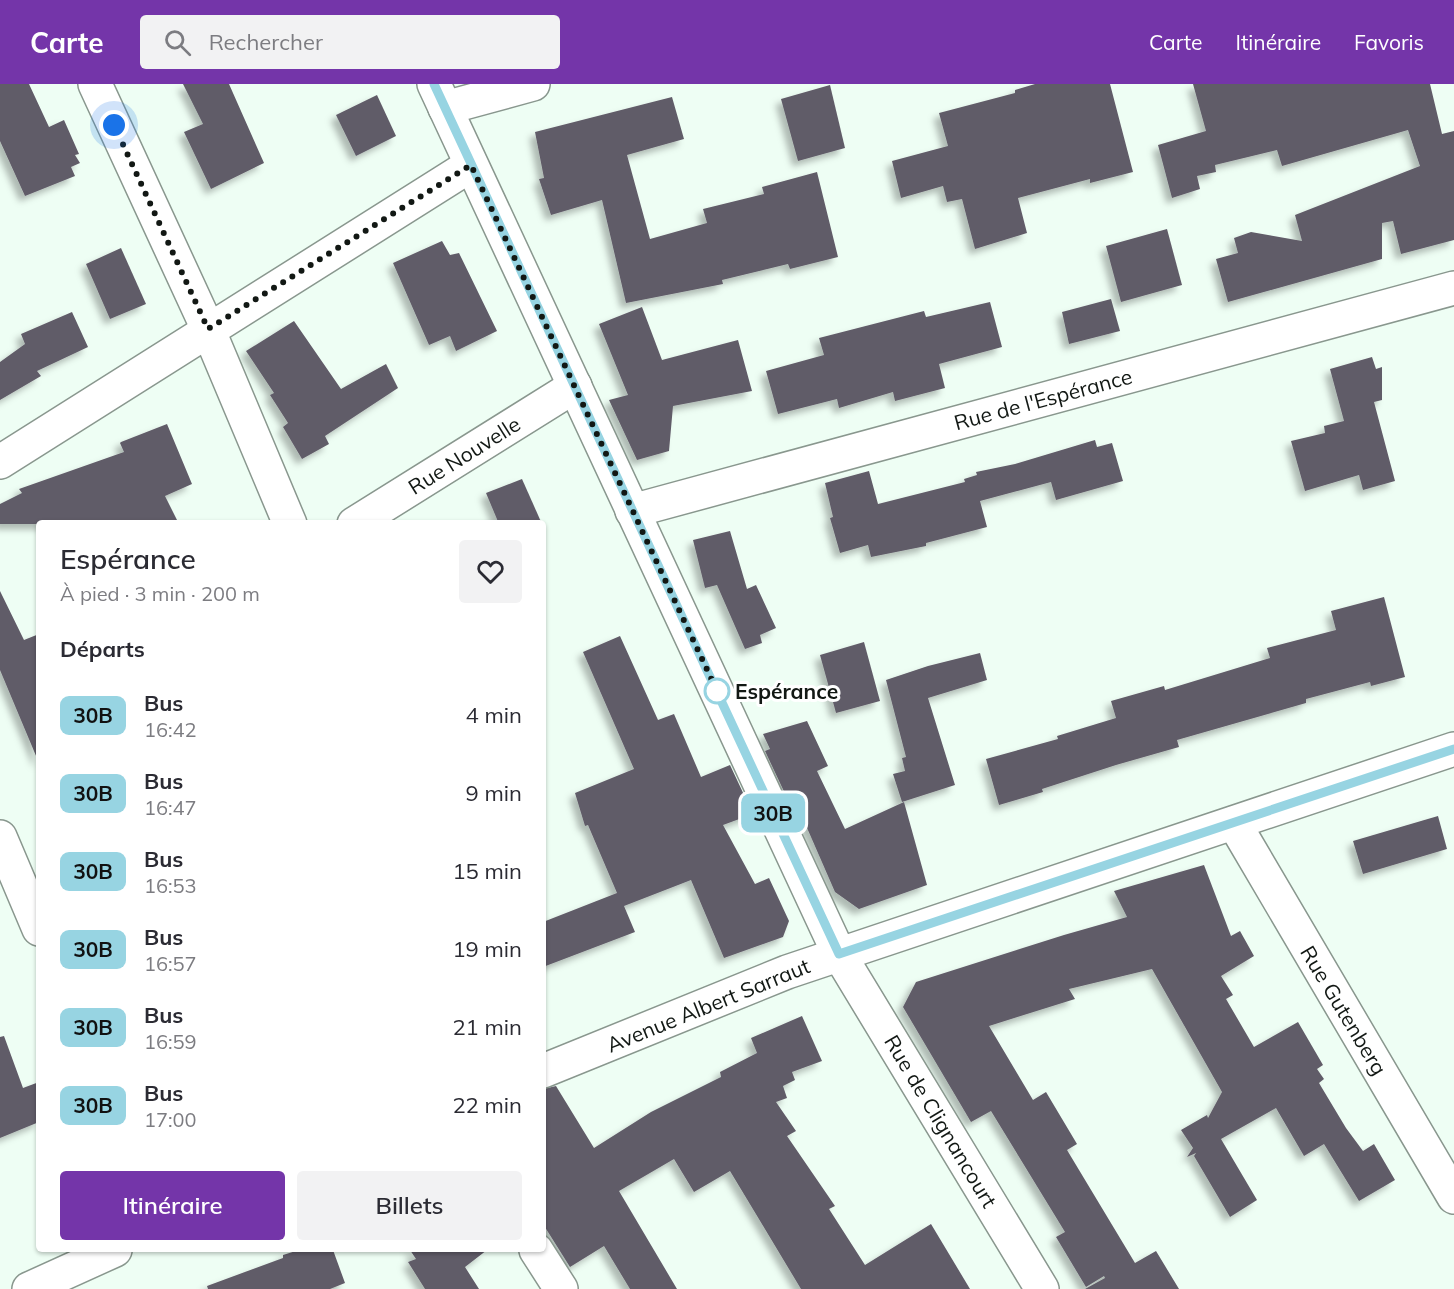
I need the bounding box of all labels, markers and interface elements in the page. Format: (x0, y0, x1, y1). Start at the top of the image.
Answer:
search box (140, 15, 560, 69)
text: Carte (30, 25, 104, 60)
icon: search (161, 26, 194, 59)
text: Rechercher (209, 28, 323, 56)
text: Carte (1149, 29, 1203, 55)
text: Itinéraire (1236, 29, 1321, 55)
text: Favoris (1354, 29, 1424, 55)
your location (99, 110, 129, 140)
street label: Rue de l'Espérance (951, 363, 1135, 435)
street label: Rue Nouvelle (403, 410, 525, 500)
button: heart (459, 540, 522, 603)
text: Espérance (60, 541, 196, 576)
text: À pied · 3 min · 200 m (60, 581, 260, 606)
text: Départs (60, 635, 145, 663)
marker: Espérance (704, 678, 730, 704)
place label: Espérance (735, 678, 838, 704)
text: Bus (144, 689, 183, 717)
text: 4 min (466, 701, 522, 729)
text: 30B (73, 702, 113, 728)
text: 16:42 (144, 717, 197, 742)
text: Bus (144, 767, 183, 795)
text: 9 min (466, 779, 522, 807)
text: 30B (73, 780, 113, 806)
line badge: 30B (738, 794, 808, 832)
text: 16:47 (144, 795, 197, 820)
text: 30B (753, 800, 793, 826)
text: Bus (144, 845, 183, 873)
text: 15 min (452, 857, 522, 885)
text: 30B (73, 858, 113, 884)
text: 16:53 (144, 873, 197, 898)
text: Bus (144, 923, 183, 951)
text: 19 min (452, 935, 522, 963)
text: 30B (73, 936, 113, 962)
street label: Rue Gutenberg (1295, 941, 1393, 1079)
text: 16:57 (144, 951, 197, 976)
street label: Avenue Albert Sarraut (603, 952, 813, 1058)
text: Bus (144, 1001, 183, 1029)
text: 21 min (452, 1013, 522, 1041)
text: 30B (73, 1014, 113, 1040)
text: 16:59 (144, 1029, 197, 1054)
street label: Rue de Clignancourt (879, 1030, 1003, 1212)
text: Bus (144, 1079, 183, 1107)
text: 22 min (452, 1091, 522, 1119)
text: 30B (73, 1092, 113, 1118)
text: 17:00 (144, 1107, 197, 1132)
button: Itinéraire (60, 1171, 285, 1240)
button: Billets (297, 1171, 522, 1240)

